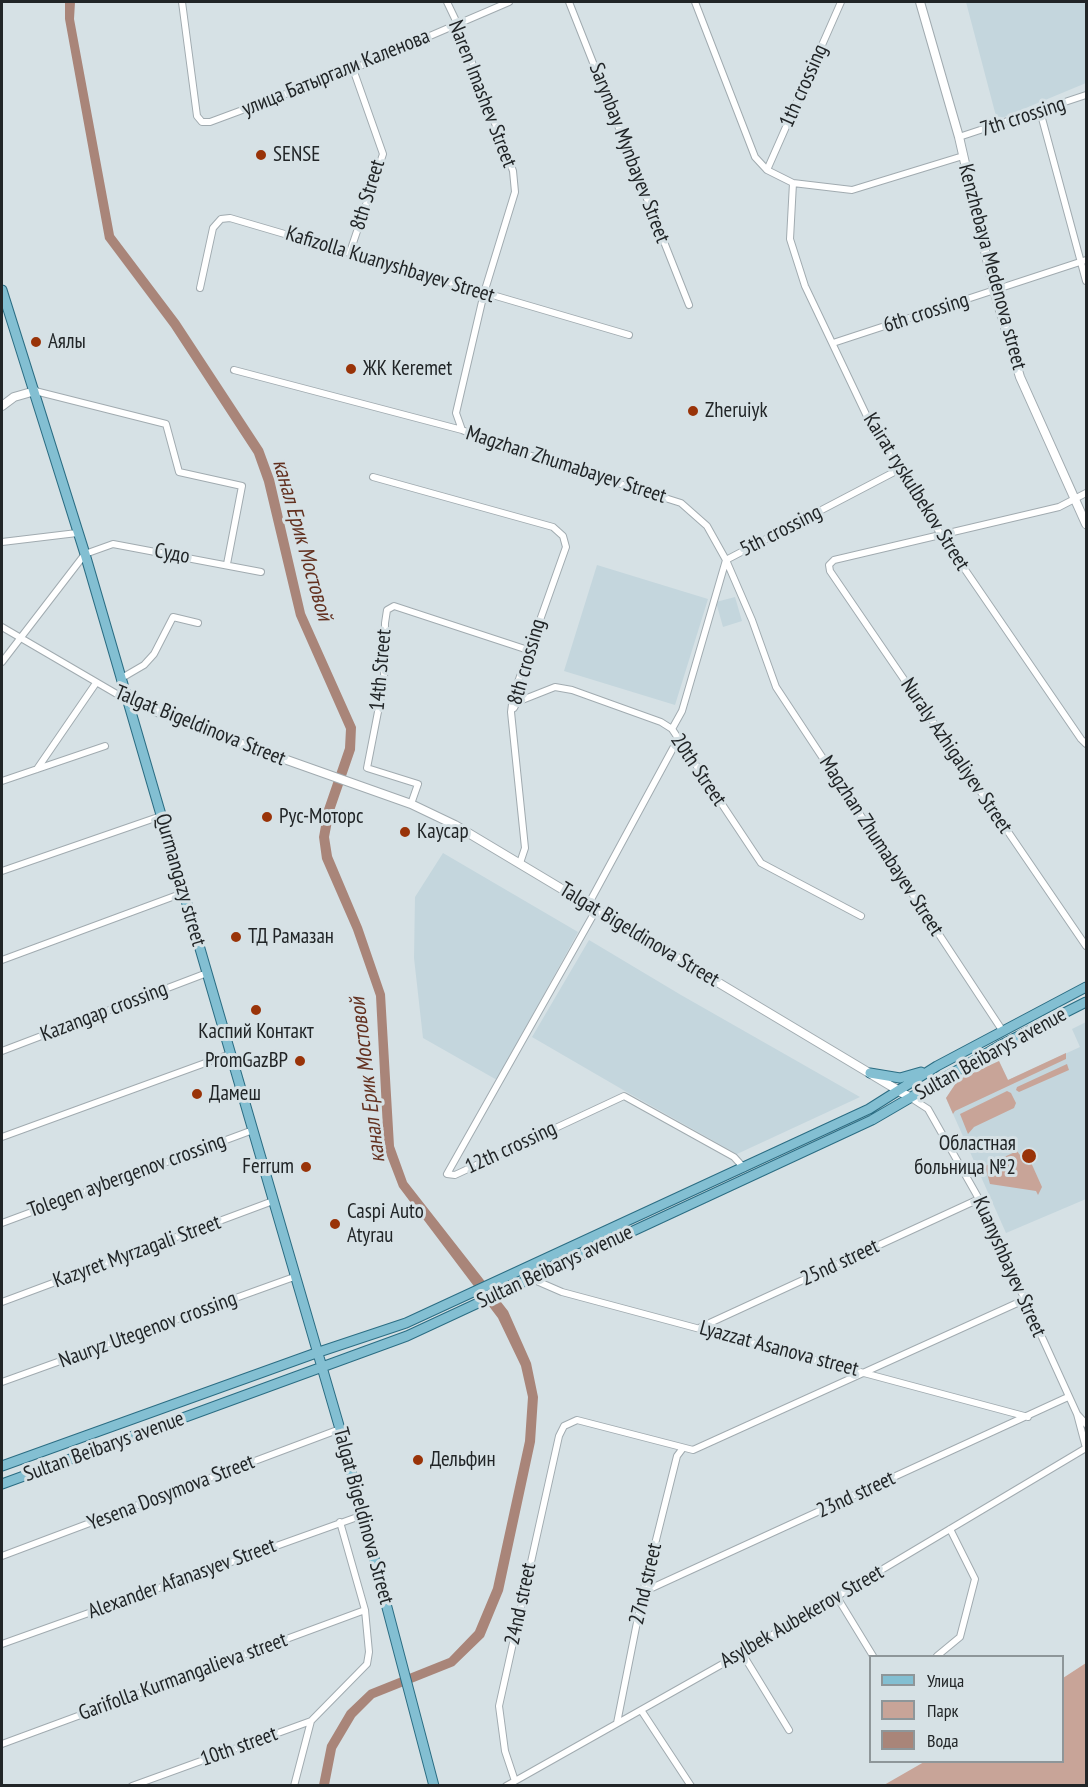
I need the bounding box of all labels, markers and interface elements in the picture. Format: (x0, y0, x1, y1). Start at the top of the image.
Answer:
street label: Naren Imashev Street (442, 17, 522, 171)
street label: улица Батыргали Каленова (238, 24, 434, 122)
street label: 1th crossing (775, 41, 833, 131)
street label: Sarynbay Mynbayev Street (583, 60, 675, 246)
street label: 7th crossing (977, 91, 1069, 143)
place label: SENSE (273, 142, 320, 168)
marker: SENSE (254, 148, 268, 162)
street label: 8th Street (345, 157, 391, 233)
street label: Kenzhebaya Medenova street (952, 162, 1032, 372)
street label: Kafizolla Kuanyshbayev Street (282, 221, 498, 309)
street label: 6th crossing (880, 287, 972, 339)
place label: Аялы (48, 329, 86, 355)
marker: Аялы (29, 335, 43, 349)
place label: ЖК Keremet (363, 356, 452, 382)
marker: ЖК Keremet (344, 362, 358, 376)
place label: Zheruiyk (705, 398, 768, 424)
marker: Zheruiyk (686, 404, 700, 418)
street label: Kairat ryskulbekov Street (857, 409, 975, 575)
street label: Magzhan Zhumabayev Street (463, 421, 669, 509)
water label: канал Ерик Мостовой (266, 456, 338, 624)
street label: 5th crossing (736, 500, 826, 562)
street label: Судо (152, 539, 192, 569)
street label: 8th crossing (503, 616, 551, 708)
street label: 14th Street (365, 628, 397, 712)
street label: Nuraly Azhigaliyev Street (895, 674, 1017, 838)
street label: Talgat Bigeldinova Street (111, 680, 289, 772)
street label: 20th Street (665, 729, 731, 811)
street label: Magzhan Zhumabayev Street (813, 751, 949, 941)
place label: Рус-Моторс (279, 804, 363, 830)
marker: Рус-Моторс (260, 810, 274, 824)
street label: Qurmangazy street (149, 811, 211, 949)
place label: Каусар (417, 819, 469, 845)
marker: Каусар (398, 825, 412, 839)
street label: Talgat Bigeldinova Street (555, 877, 723, 993)
place label: ТД Рамазан (248, 924, 334, 950)
marker: ТД Рамазан (229, 930, 243, 944)
street label: Kazangap crossing (37, 976, 171, 1048)
water label: канал Ерик Мостовой (345, 996, 391, 1164)
street label: Sultan Beibarys avenue (911, 1002, 1071, 1106)
marker: Каспий Контакт (249, 1003, 263, 1017)
place label: Каспий Контакт (198, 1019, 314, 1045)
place label: PromGazBP (205, 1048, 288, 1074)
marker: PromGazBP (293, 1054, 307, 1068)
place label: Дамеш (209, 1081, 261, 1107)
marker: Дамеш (190, 1087, 204, 1101)
street label: 12th crossing (461, 1116, 561, 1180)
street label: Tolegen aybergenov crossing (25, 1128, 229, 1224)
place label: Областная больница №2 (914, 1131, 1016, 1181)
marker: Областная больница №2 (1020, 1147, 1038, 1165)
place label: Ferrum (242, 1154, 294, 1180)
marker: Ferrum (299, 1160, 313, 1174)
street label: Kuanyshbayev Street (967, 1193, 1051, 1341)
place label: Caspi Auto Atyrau (347, 1199, 424, 1249)
street label: Kazyret Myrzagali Street (50, 1210, 224, 1294)
marker: Caspi Auto Atyrau (328, 1217, 342, 1231)
street label: Sultan Beibarys avenue (473, 1220, 637, 1314)
street label: 25nd street (797, 1234, 883, 1292)
street label: Nauryz Utegenov crossing (56, 1286, 240, 1374)
street label: Lyazzat Asanova street (697, 1316, 861, 1382)
street label: Sultan Beibarys avenue (20, 1406, 188, 1488)
street label: Talgat Bigeldinova Street (327, 1425, 399, 1607)
place label: Дельфин (430, 1447, 496, 1473)
street label: Yesena Dosymova Street (84, 1450, 258, 1536)
marker: Дельфин (411, 1453, 425, 1467)
street label: 23nd street (813, 1466, 899, 1524)
street label: Alexander Afanasyev Street (85, 1533, 279, 1625)
street label: 27nd street (624, 1541, 668, 1627)
street label: Asylbek Aubekerov Street (716, 1560, 888, 1674)
street label: 24nd street (500, 1561, 542, 1647)
street label: Garifolla Kurmangalieva street (75, 1628, 291, 1726)
legend (869, 1655, 1064, 1763)
text: Улица (927, 1669, 964, 1692)
text: Парк (927, 1699, 958, 1722)
street label: 10th street (197, 1721, 281, 1773)
text: Вода (927, 1729, 958, 1752)

